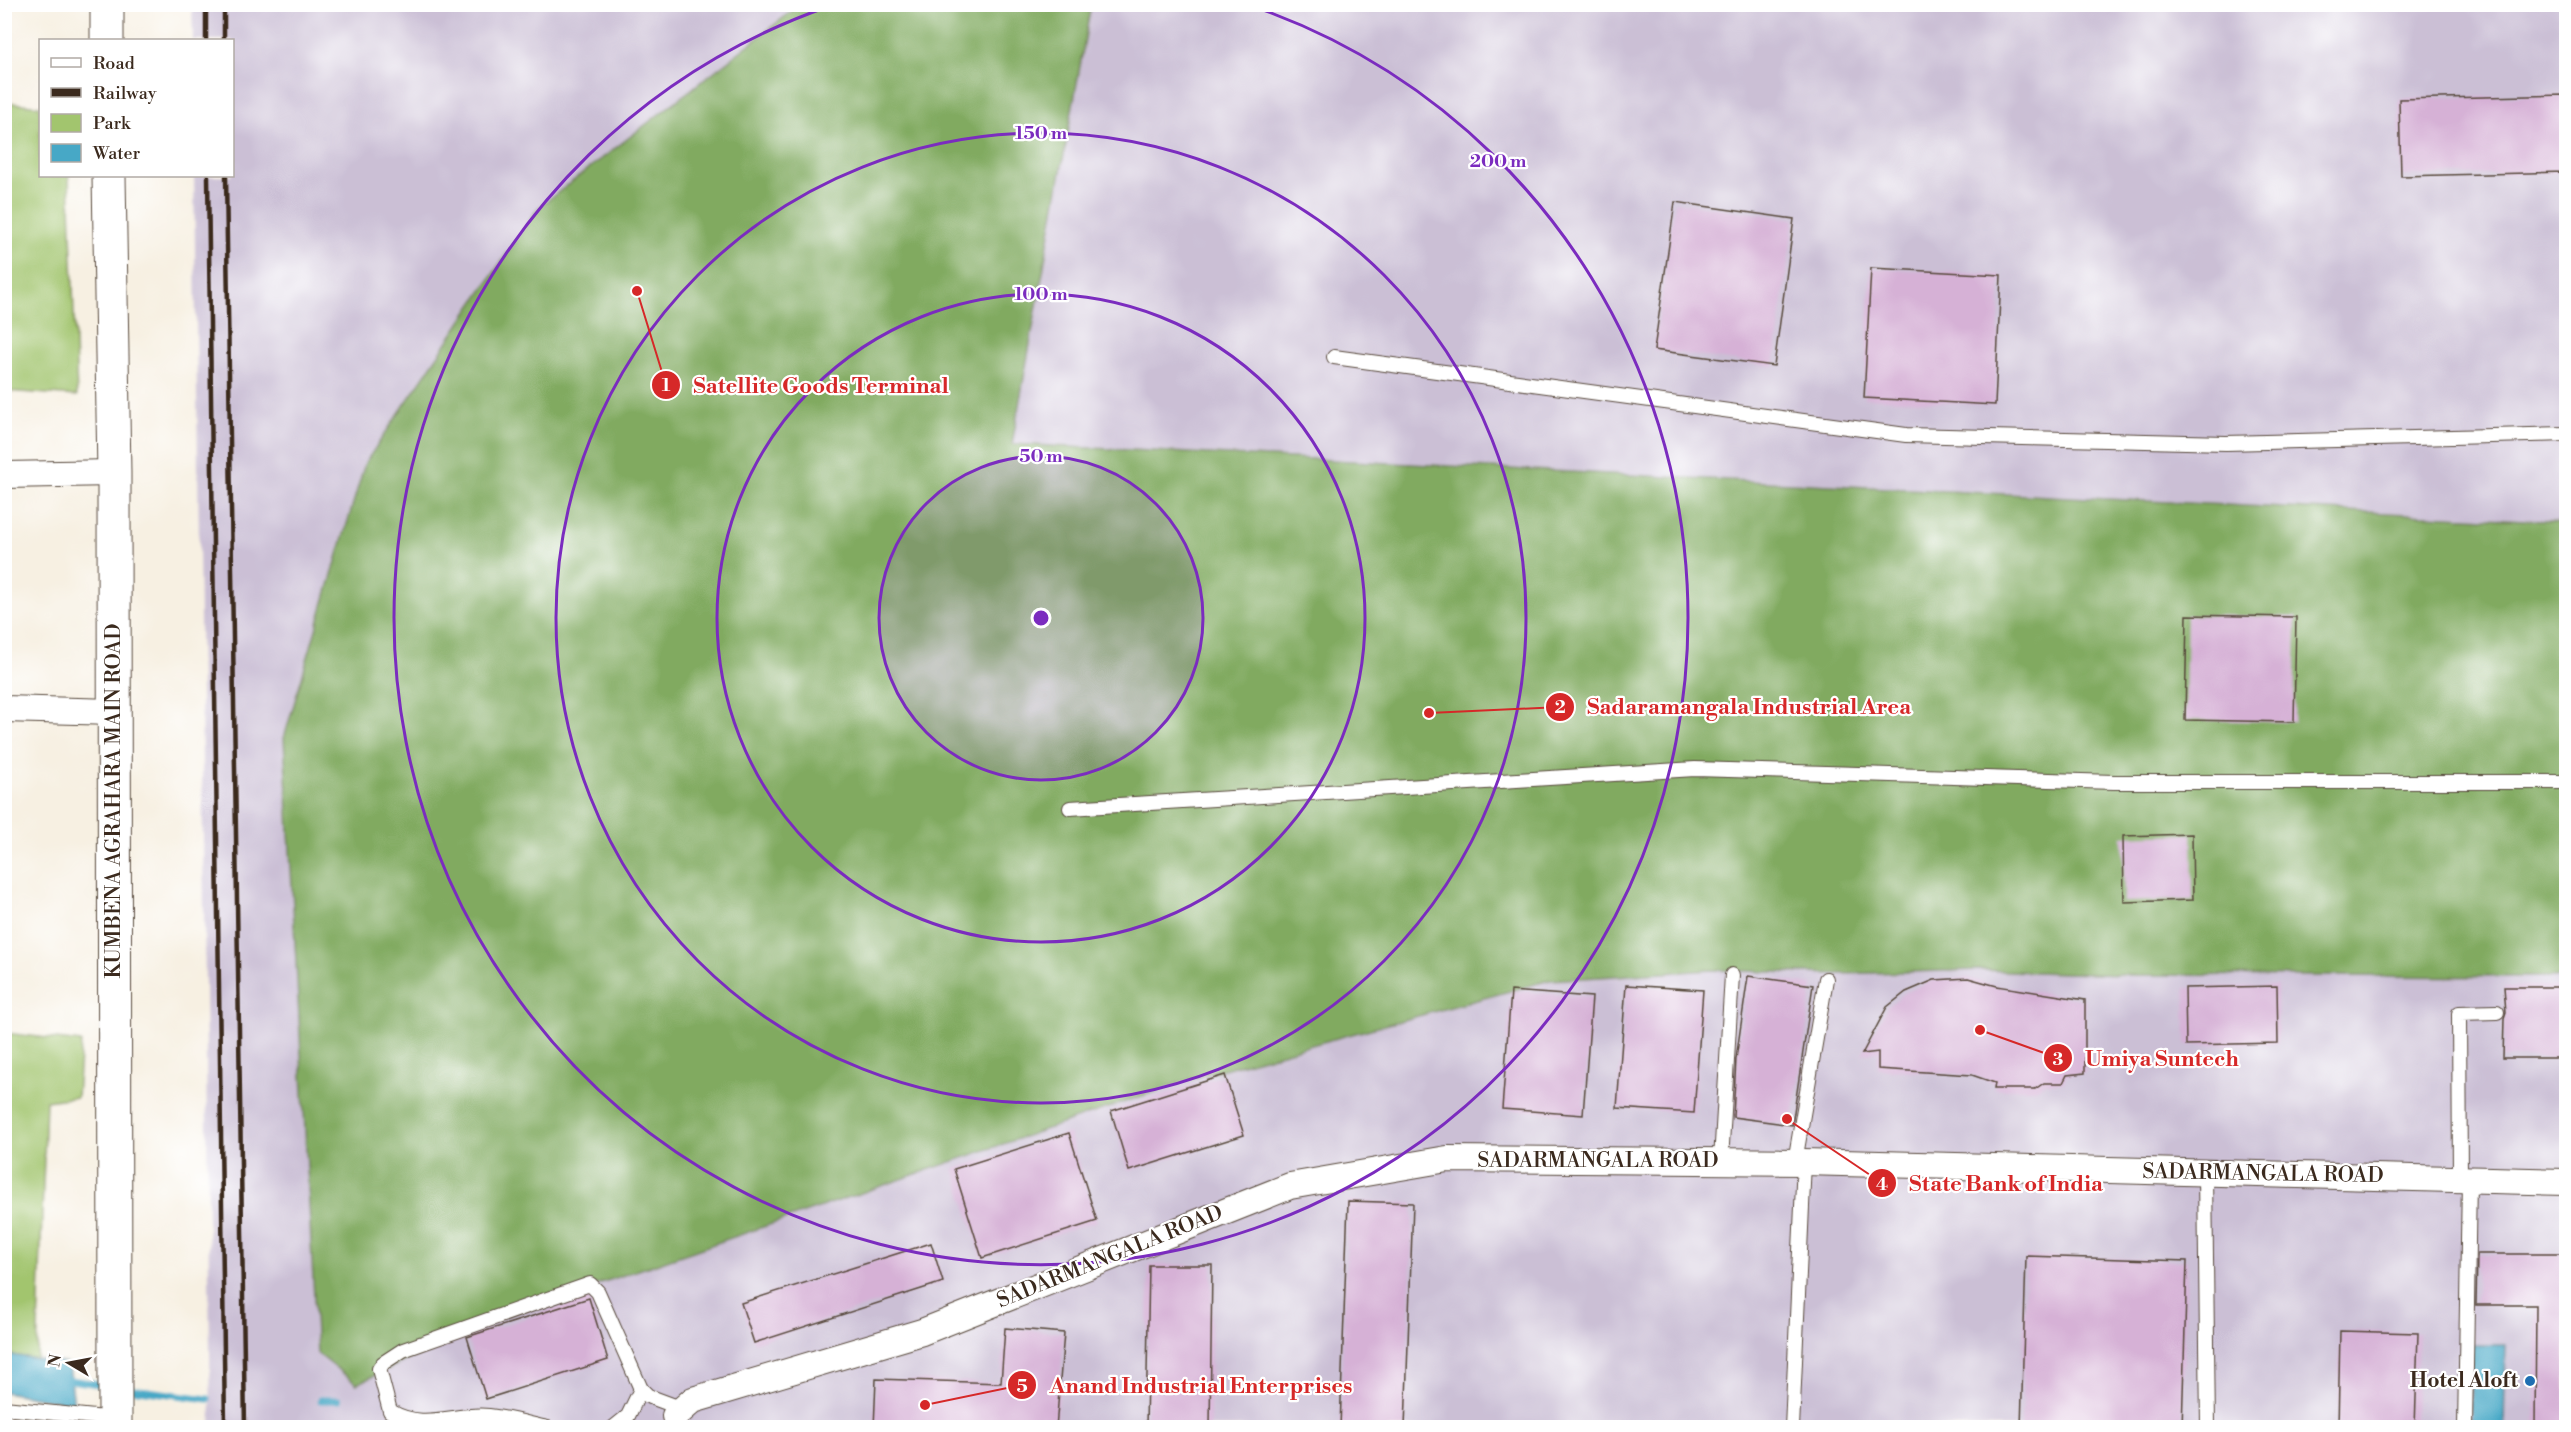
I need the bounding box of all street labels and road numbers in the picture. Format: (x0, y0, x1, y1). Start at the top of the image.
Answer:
street label: KUMBENA AGRAHARA MAIN ROAD (101, 623, 127, 979)
street label: SADARMANGALA ROAD (1477, 1148, 1719, 1174)
street label: SADARMANGALA ROAD (2142, 1159, 2384, 1189)
street label: SADARMANGALA ROAD (993, 1200, 1227, 1314)

